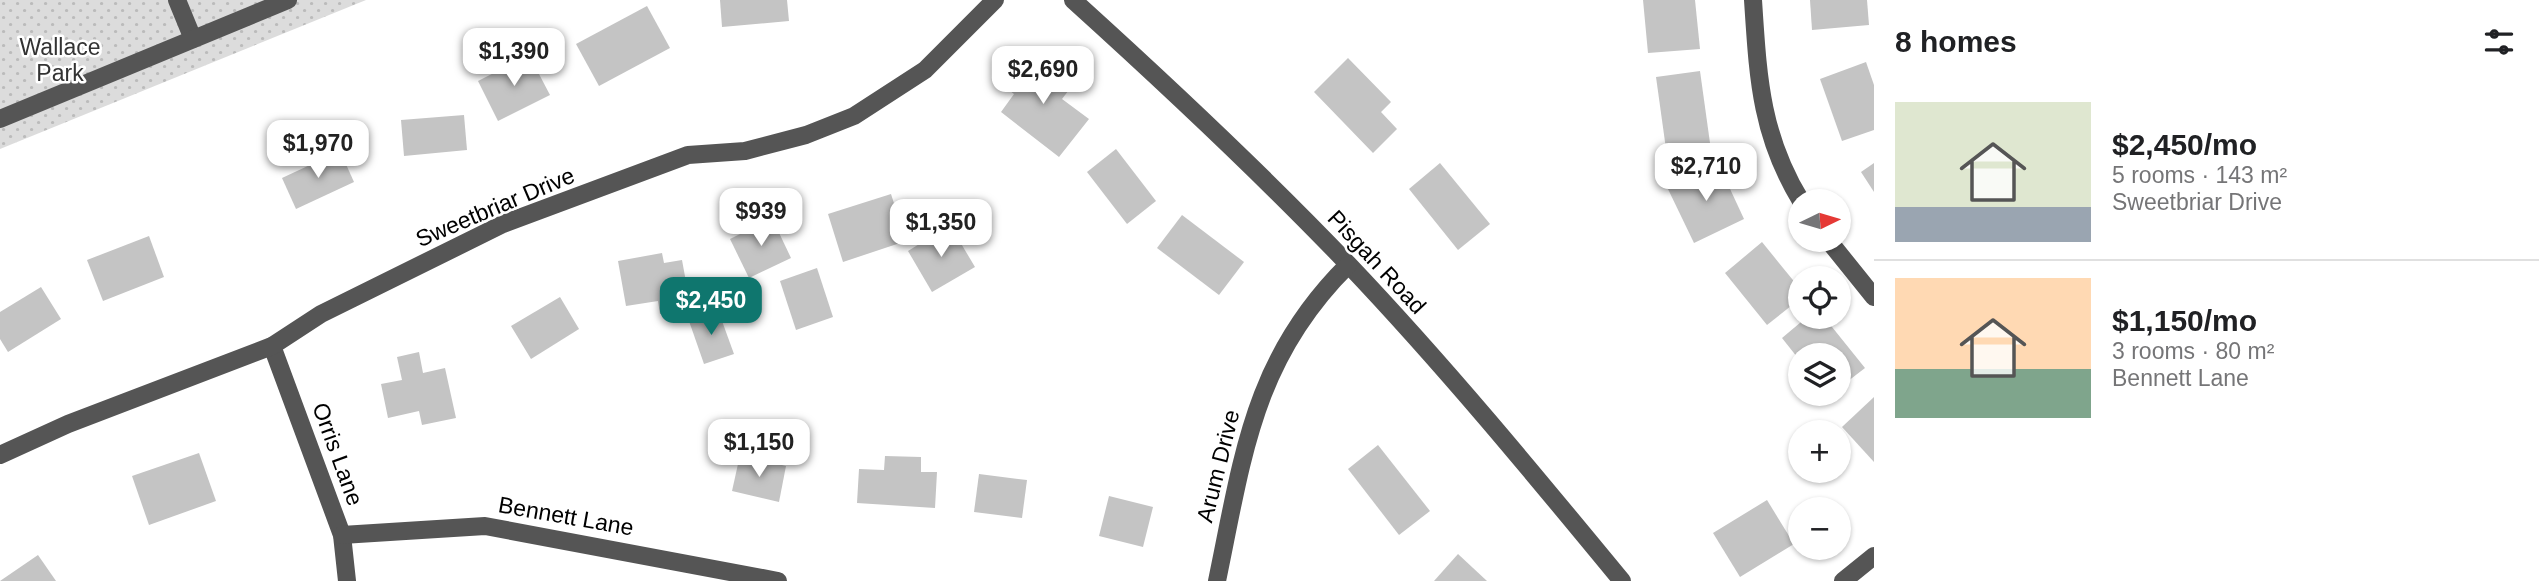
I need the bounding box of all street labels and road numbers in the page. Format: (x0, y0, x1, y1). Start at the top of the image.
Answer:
street label: Sweetbriar Drive (412, 162, 578, 252)
street label: Pisgah Road (1323, 205, 1431, 319)
street label: Orris Lane (307, 399, 369, 509)
street label: Arum Drive (1191, 407, 1245, 525)
street label: Bennett Lane (496, 491, 636, 541)

